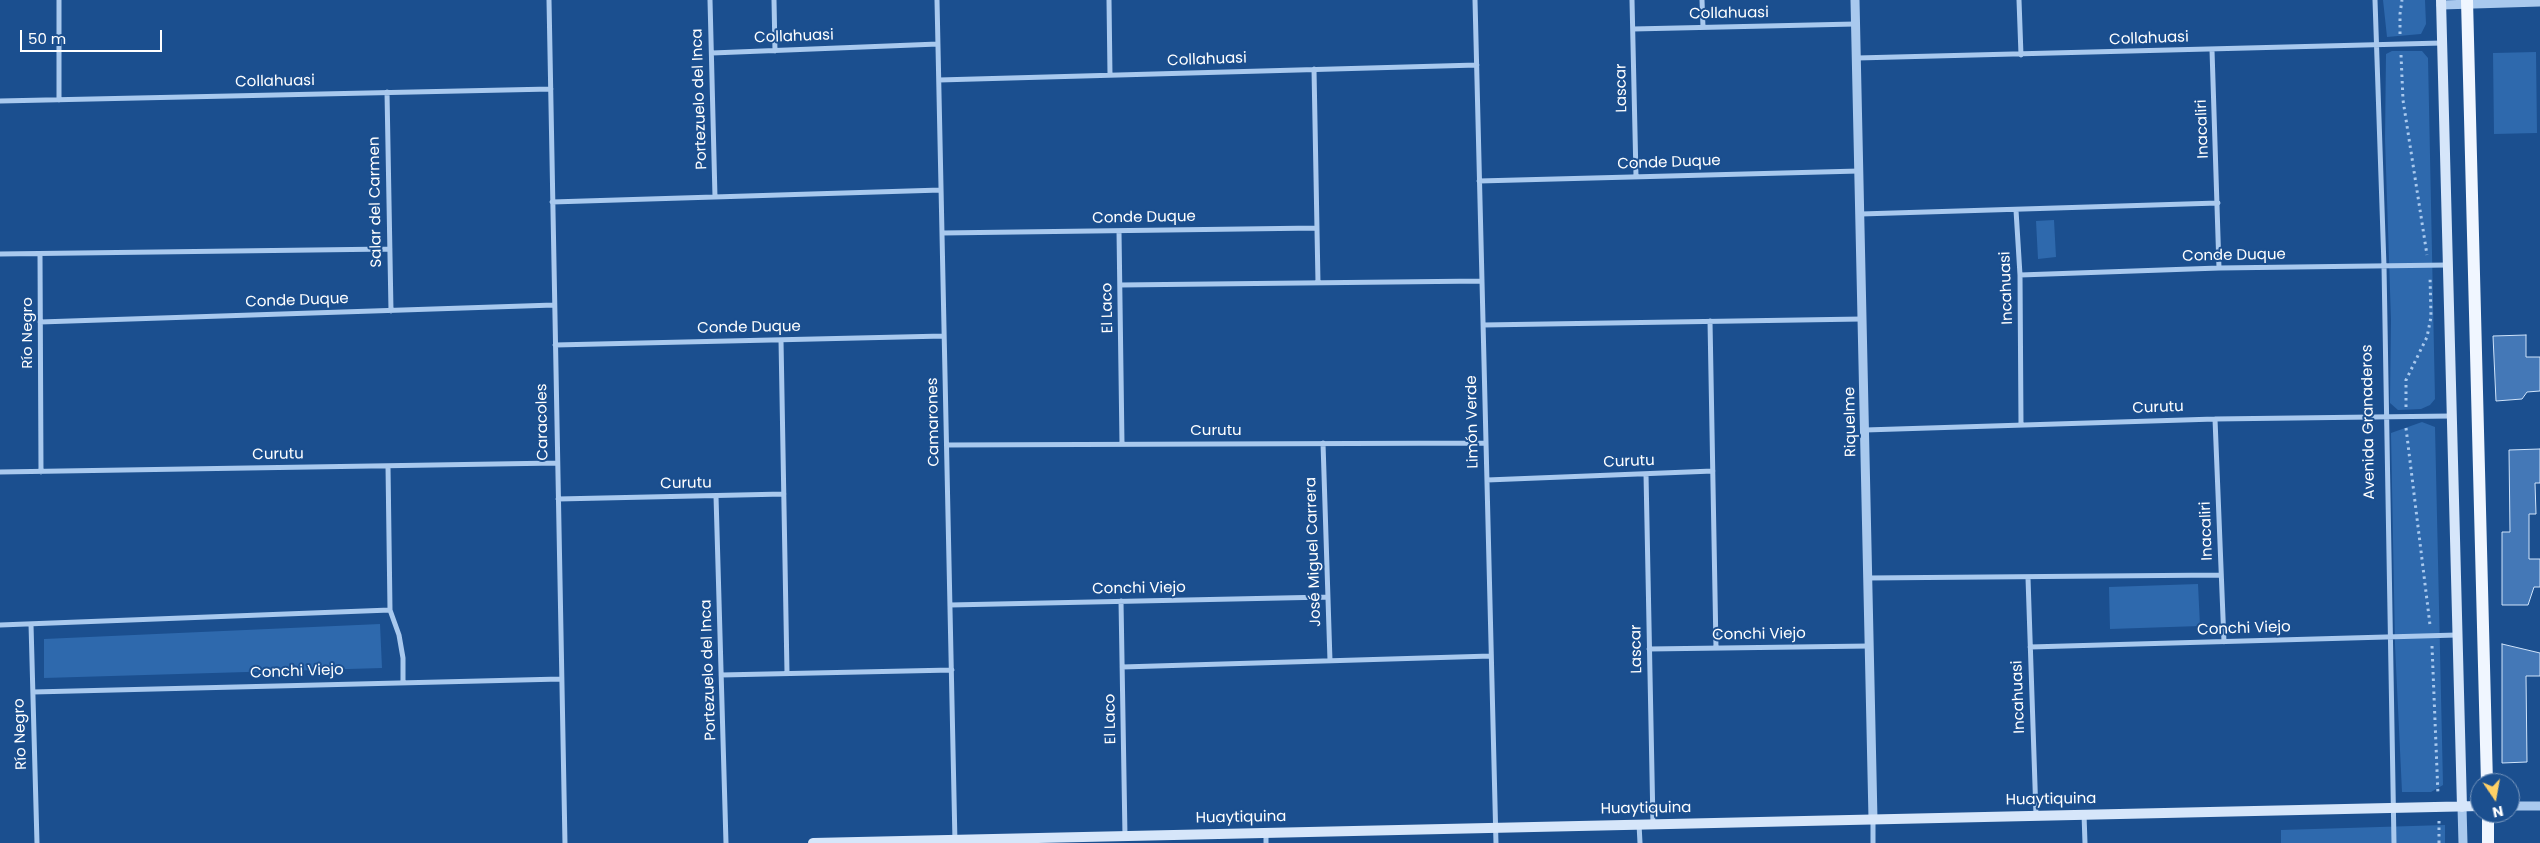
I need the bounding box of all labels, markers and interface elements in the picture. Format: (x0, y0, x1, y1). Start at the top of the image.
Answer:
street label: Collahuasi (1689, 4, 1769, 24)
scale bar (22, 20, 165, 52)
street label: Collahuasi (754, 27, 834, 47)
text: 50 m (28, 28, 66, 49)
street label: Portezuelo del Inca (689, 28, 711, 170)
street label: Collahuasi (2109, 29, 2189, 49)
street label: Collahuasi (1167, 50, 1247, 70)
street label: Lascar (1613, 63, 1631, 113)
street label: Collahuasi (235, 72, 315, 92)
street label: Inacaliri (2193, 99, 2213, 159)
street label: Salar del Carmen (366, 136, 386, 268)
street label: Conde Duque (1617, 152, 1721, 174)
street label: Conde Duque (1092, 208, 1196, 228)
street label: Conde Duque (2182, 246, 2286, 266)
street label: Incahuasi (1997, 251, 2017, 325)
street label: El Laco (1099, 282, 1117, 334)
street label: Conde Duque (245, 290, 349, 312)
street label: Río Negro (19, 297, 37, 369)
street label: Conde Duque (697, 318, 801, 338)
street label: Avenida Granaderos (2359, 344, 2379, 500)
street label: Limón Verde (1463, 375, 1483, 469)
street label: Camarones (924, 377, 944, 467)
street label: Caracoles (533, 383, 553, 461)
street label: Riquelme (1841, 387, 1861, 457)
street label: Curutu (2132, 398, 2184, 418)
street label: Curutu (1190, 422, 1242, 440)
street label: Curutu (252, 446, 304, 464)
street label: Curutu (1603, 452, 1655, 472)
street label: Curutu (660, 475, 712, 493)
street label: José Miguel Carrera (1302, 477, 1326, 627)
street label: Inacaliri (2197, 501, 2217, 561)
street label: Conchi Viejo (1092, 579, 1186, 599)
street label: Portezuelo del Inca (698, 599, 720, 741)
street label: Conchi Viejo (2197, 618, 2291, 640)
street label: Lascar (1628, 624, 1646, 674)
street label: Conchi Viejo (1712, 625, 1806, 645)
street label: Incahuasi (2009, 660, 2029, 734)
street label: Conchi Viejo (250, 661, 344, 683)
street label: El Laco (1102, 693, 1120, 745)
street label: Río Negro (11, 698, 31, 770)
north arrow (2470, 773, 2520, 823)
street label: Huaytiquina (2005, 790, 2097, 810)
street label: Huaytiquina (1600, 799, 1692, 819)
text: N (2491, 801, 2505, 823)
street label: Huaytiquina (1195, 808, 1287, 828)

